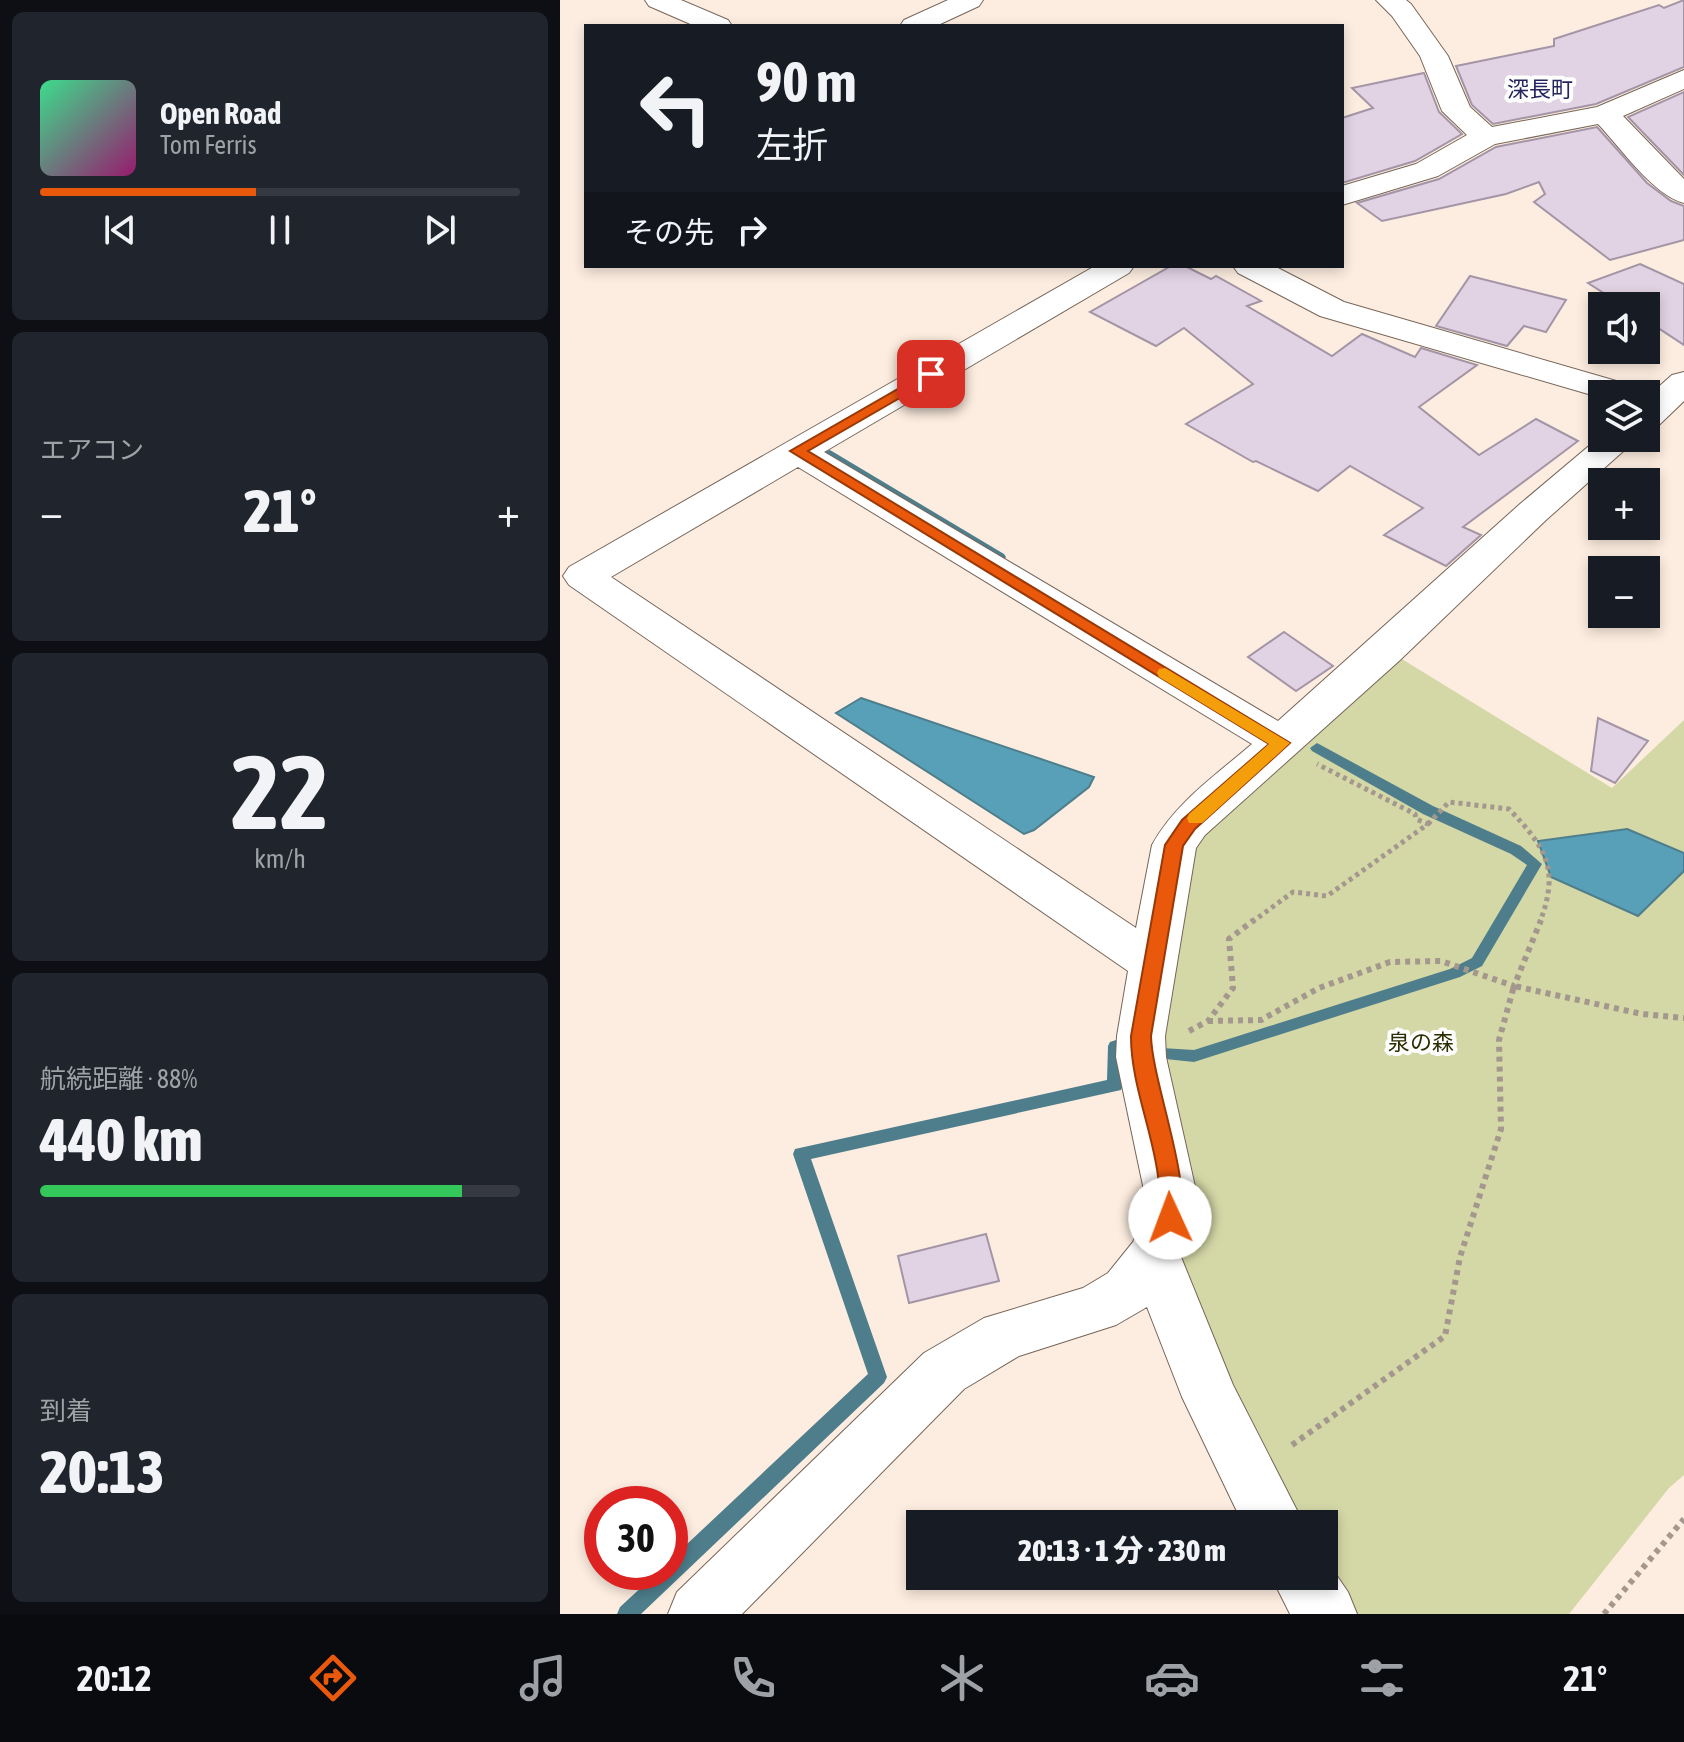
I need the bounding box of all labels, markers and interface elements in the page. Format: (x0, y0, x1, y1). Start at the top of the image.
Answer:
text: 90 m (756, 50, 857, 114)
icon: left (624, 56, 728, 160)
district label: 深長町 (1507, 76, 1573, 102)
text: Open Road (160, 96, 281, 130)
text: 左折 (756, 124, 828, 166)
text: Tom Ferris (160, 130, 257, 160)
icon: previous (98, 208, 142, 252)
icon: pause (258, 208, 302, 252)
icon: next (418, 208, 462, 252)
icon: right (730, 208, 774, 252)
text: その先 (624, 215, 714, 249)
map controls (1588, 292, 1660, 628)
button: sound (1588, 292, 1660, 364)
pin (897, 340, 965, 408)
icon: arrive (909, 352, 953, 396)
button: layers (1588, 380, 1660, 452)
text: エアコン (40, 435, 144, 465)
button: + (1588, 468, 1660, 540)
text: 21° (244, 476, 316, 545)
text: − (40, 486, 63, 536)
text: + (497, 486, 520, 536)
button: − (1588, 556, 1660, 628)
text: 22 (231, 732, 329, 851)
text: km/h (254, 844, 306, 874)
park label: 泉の森 (1388, 1029, 1454, 1055)
text: 航続距離 · 88% (40, 1064, 197, 1094)
text: 440 km (40, 1105, 202, 1174)
position arrow (1128, 1176, 1212, 1260)
text: 到着 (40, 1396, 92, 1426)
text: 20:13 (40, 1437, 165, 1506)
speed limit sign: 30 (584, 1486, 688, 1590)
text: 20:13 · 1 分 · 230 m (1018, 1533, 1226, 1567)
icon: directions (305, 1650, 361, 1706)
icon: music (515, 1650, 571, 1706)
icon: phone (725, 1650, 781, 1706)
icon: climate (934, 1650, 990, 1706)
icon: car (1144, 1650, 1200, 1706)
icon: filters (1354, 1650, 1410, 1706)
text: 20:12 (77, 1657, 152, 1699)
text: 21° (1563, 1657, 1607, 1699)

